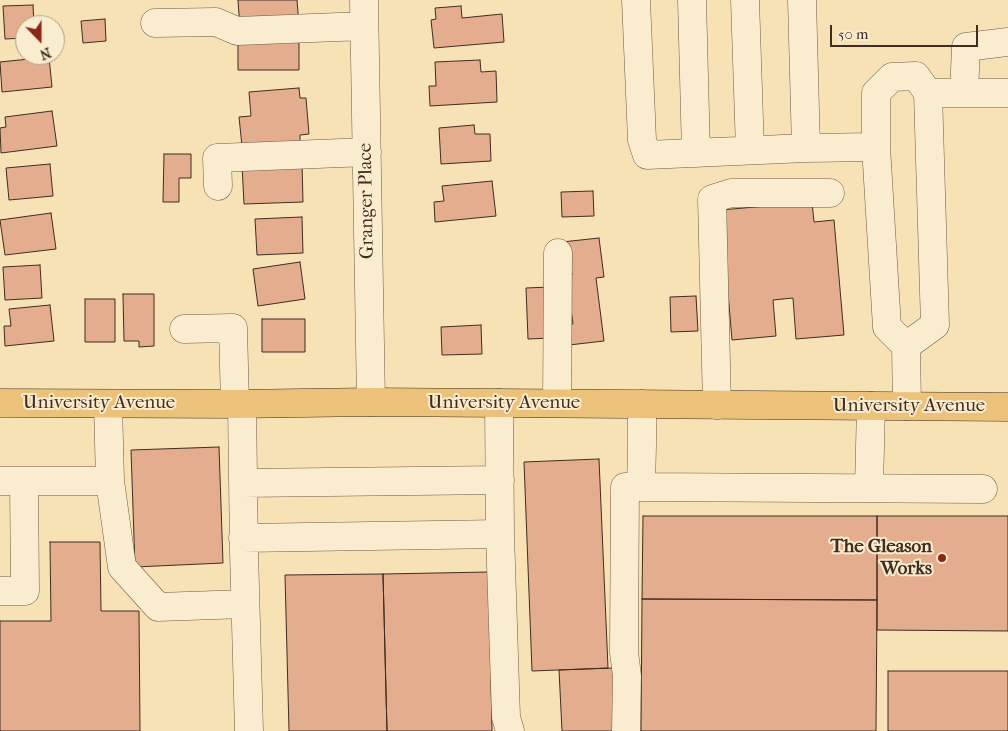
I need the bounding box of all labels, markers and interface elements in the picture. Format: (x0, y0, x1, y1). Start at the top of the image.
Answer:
north arrow (15, 15, 65, 65)
scale bar (833, 15, 980, 47)
text: 50 m (838, 25, 868, 43)
text: N (37, 44, 54, 63)
street label: Granger Place (355, 143, 379, 259)
street label: University Avenue (23, 392, 175, 414)
street label: University Avenue (428, 392, 580, 414)
street label: University Avenue (833, 395, 985, 417)
place label: The Gleason Works (830, 536, 932, 580)
marker: The Gleason Works (936, 552, 948, 564)

